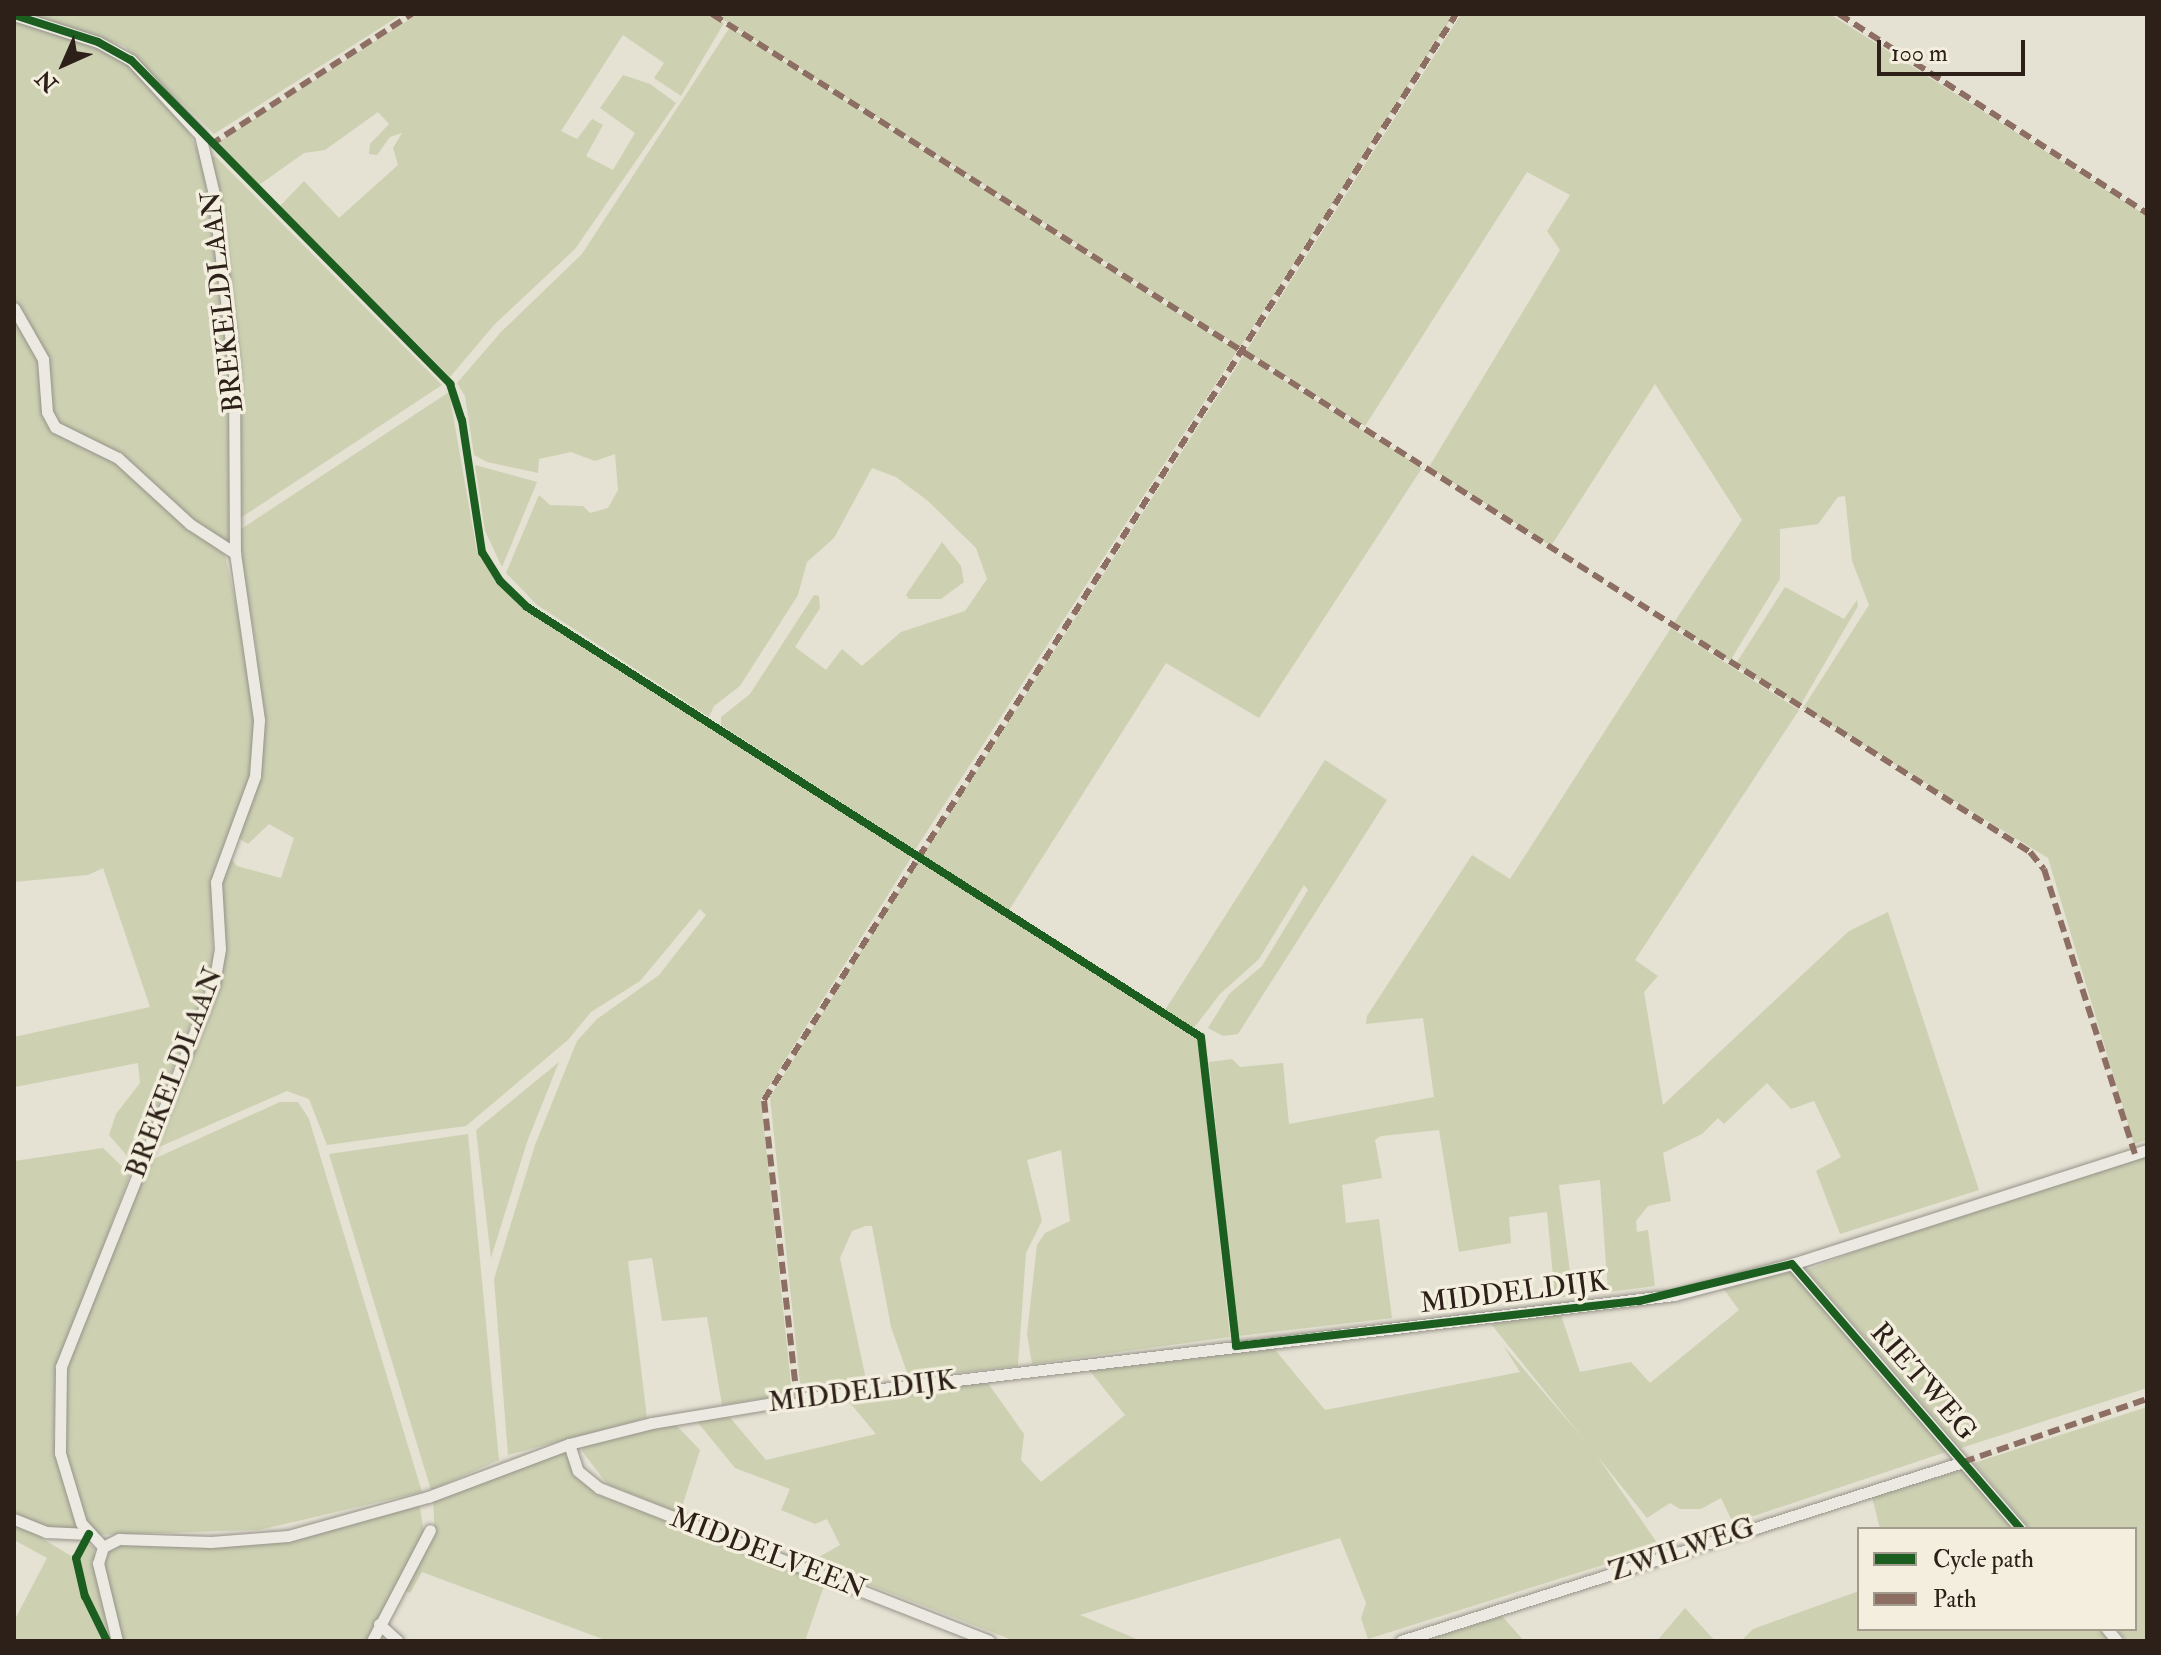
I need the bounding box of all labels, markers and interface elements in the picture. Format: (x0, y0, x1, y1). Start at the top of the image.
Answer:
north arrow (24, 24, 104, 104)
scale bar (1881, 24, 2029, 74)
text: 100 m (1891, 38, 1948, 69)
text: N (30, 64, 64, 98)
street label: BREKELDLAAN (195, 190, 251, 414)
street label: BREKELDLAAN (119, 963, 231, 1183)
street label: MIDDELDIJK (1418, 1265, 1610, 1321)
street label: RIETWEG (1863, 1316, 1983, 1448)
street label: MIDDELDIJK (766, 1364, 958, 1420)
street label: MIDDELVEEN (665, 1501, 871, 1607)
street label: ZWILWEG (1605, 1511, 1759, 1589)
legend (1857, 1527, 2137, 1631)
text: Cycle path (1933, 1544, 2034, 1575)
text: Path (1933, 1584, 1977, 1615)

